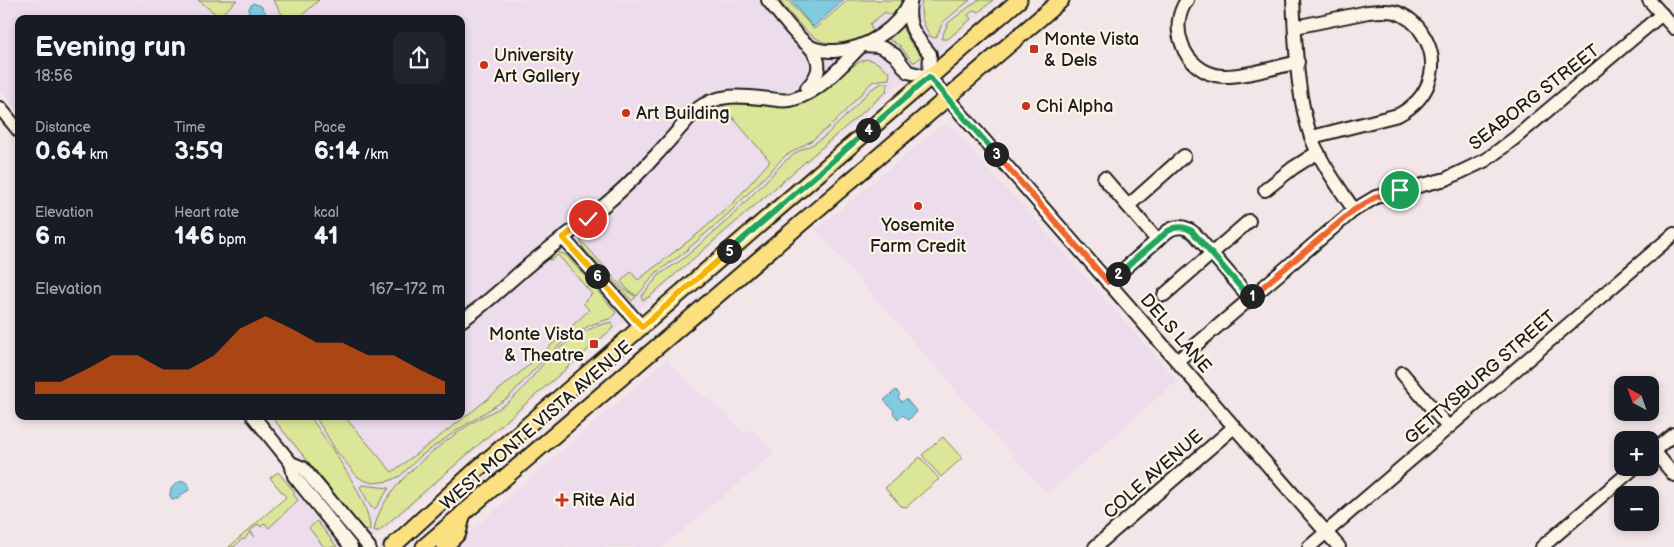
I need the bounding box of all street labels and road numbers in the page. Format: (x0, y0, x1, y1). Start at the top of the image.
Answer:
street label: SEABORG STREET (1465, 40, 1604, 155)
street label: DELS LANE (1136, 290, 1216, 377)
street label: GETTYSBURG STREET (1400, 306, 1560, 449)
street label: WEST MONTE VISTA AVENUE (436, 336, 637, 514)
street label: COLE AVENUE (1099, 425, 1207, 523)

